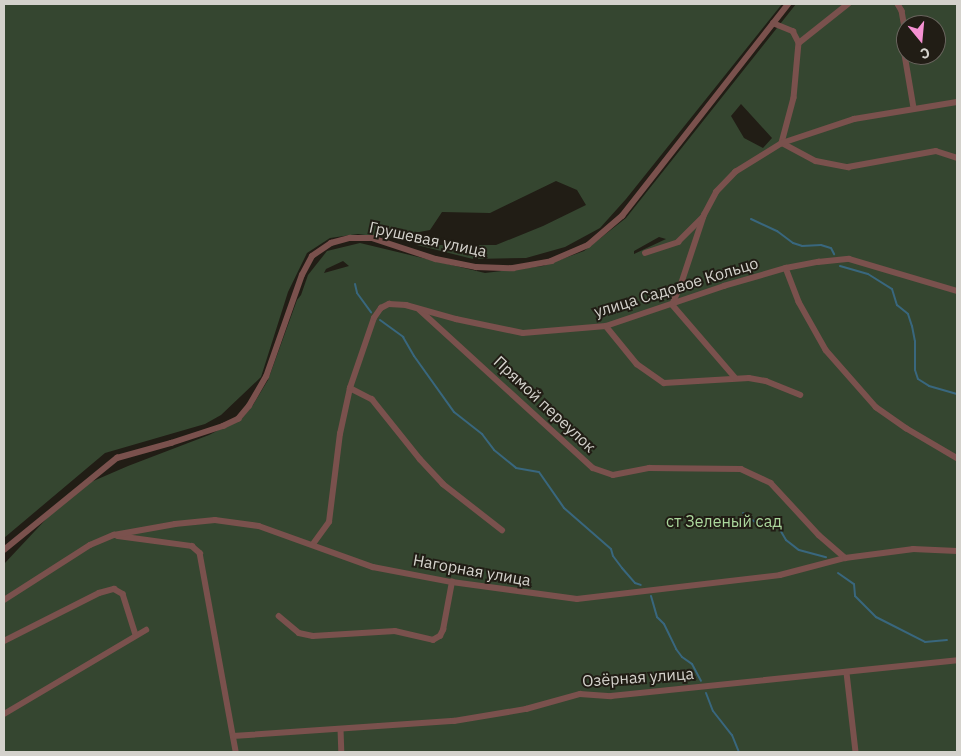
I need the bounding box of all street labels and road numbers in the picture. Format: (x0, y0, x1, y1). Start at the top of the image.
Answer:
street label: Грушевая улица (367, 217, 489, 261)
street label: улица Садовое Кольцо (591, 253, 761, 321)
street label: Прямой переулок (490, 352, 600, 456)
street label: Нагорная улица (412, 550, 532, 590)
street label: Озёрная улица (581, 664, 695, 690)

